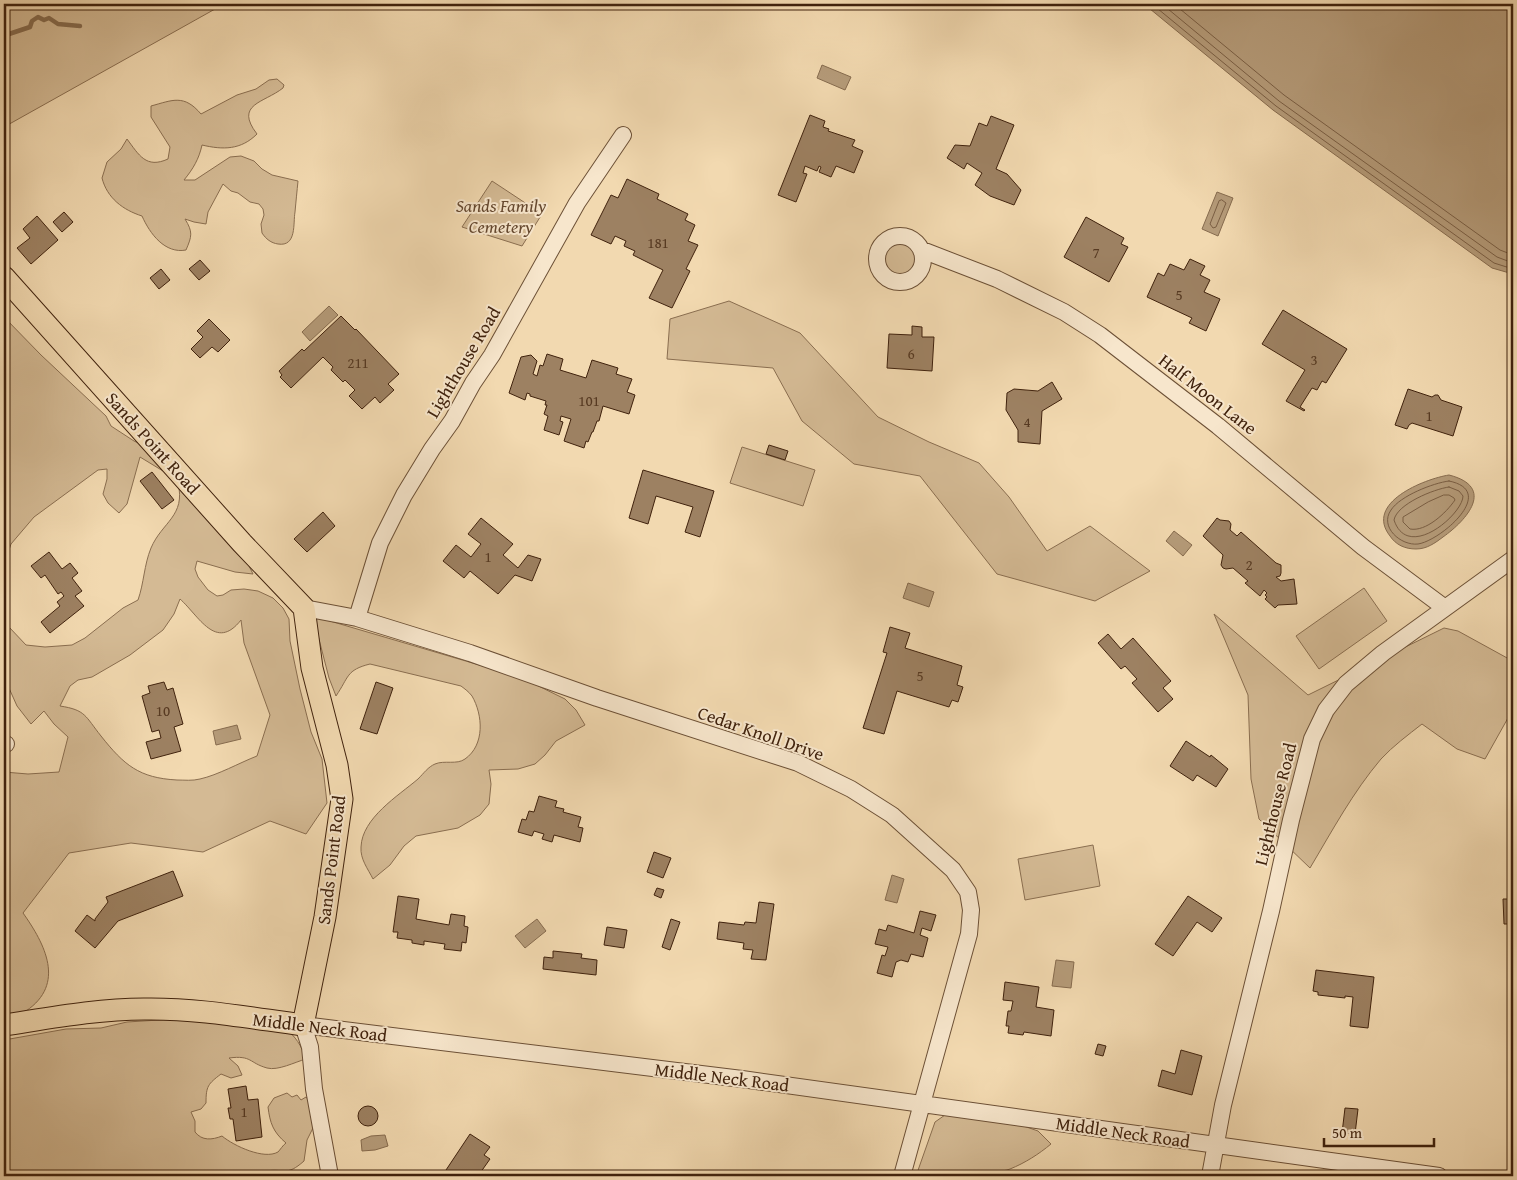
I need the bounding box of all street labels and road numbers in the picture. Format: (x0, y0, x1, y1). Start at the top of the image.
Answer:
street label: Lighthouse Road (419, 301, 507, 423)
street label: Half Moon Lane (1153, 347, 1263, 441)
street label: Sands Point Road (99, 386, 207, 501)
street label: Cedar Knoll Drive (694, 699, 828, 767)
street label: Lighthouse Road (1247, 739, 1303, 868)
street label: Sands Point Road (310, 793, 352, 926)
street label: Middle Neck Road (251, 1005, 389, 1049)
street label: Middle Neck Road (653, 1055, 791, 1099)
street label: Middle Neck Road (1054, 1109, 1192, 1155)

